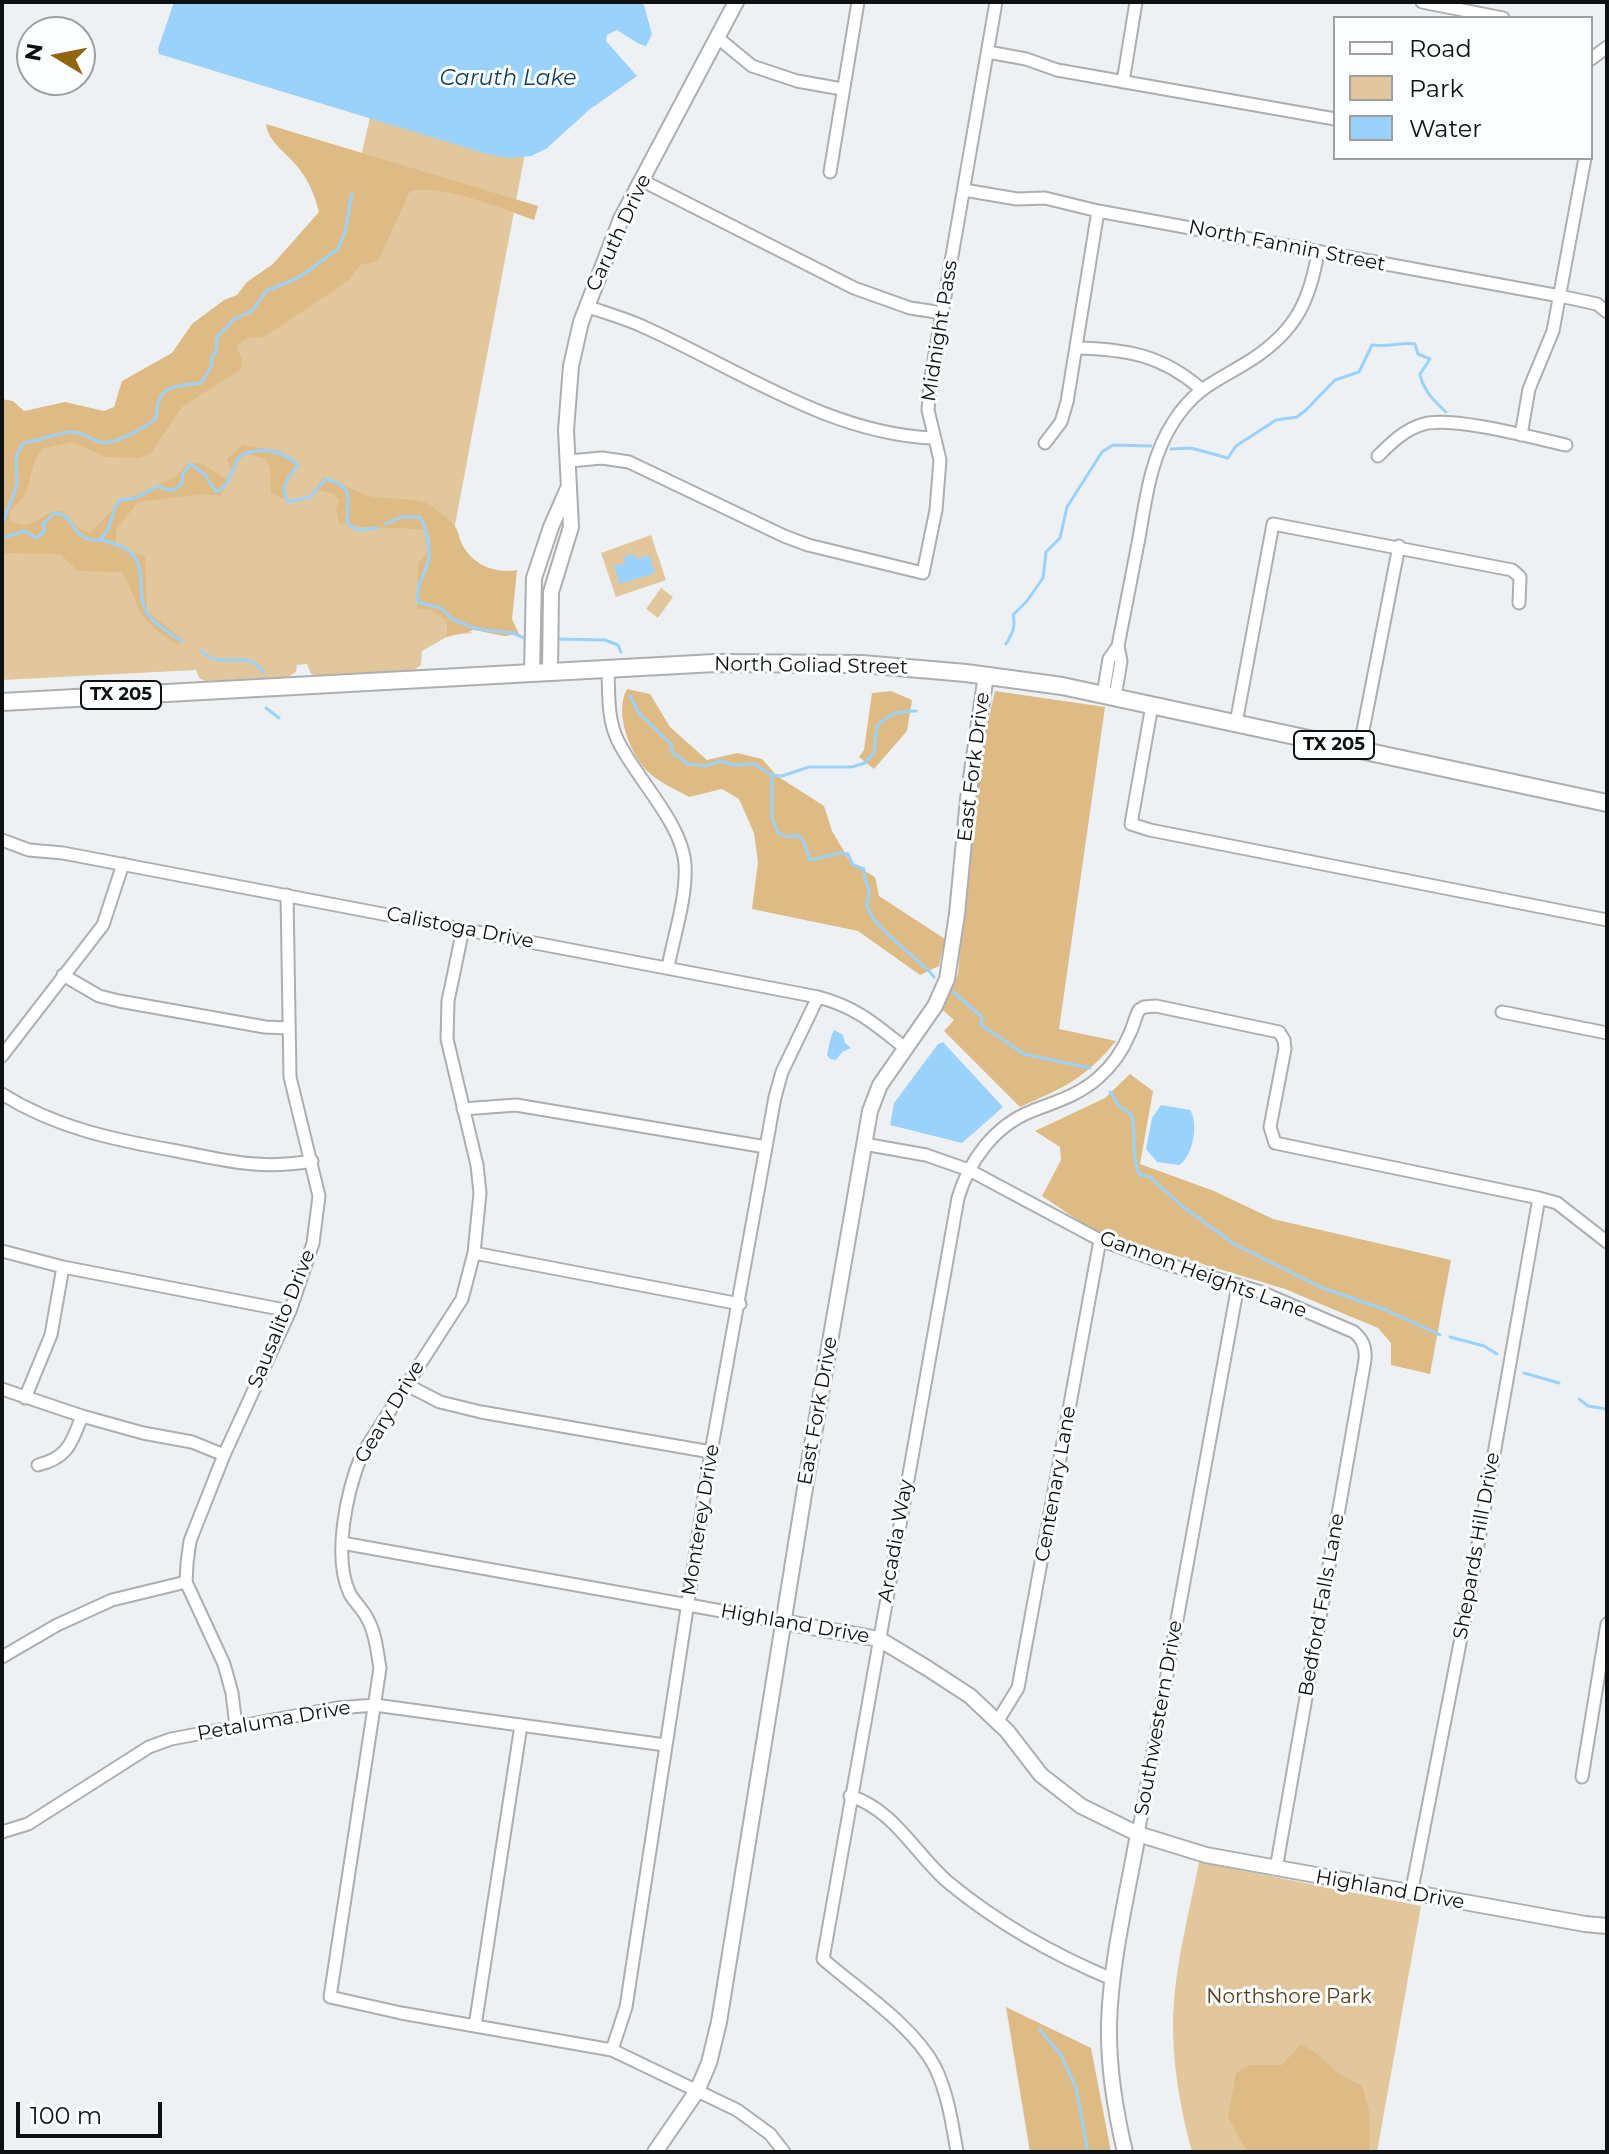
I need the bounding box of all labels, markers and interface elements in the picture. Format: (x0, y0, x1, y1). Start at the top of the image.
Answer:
north arrow (16, 16, 96, 96)
legend (1333, 16, 1593, 160)
text: Road (1409, 34, 1472, 63)
text: N (19, 41, 49, 63)
water label: Caruth Lake (439, 66, 577, 92)
text: Park (1409, 74, 1464, 103)
text: Water (1409, 114, 1482, 143)
street label: Caruth Drive (581, 171, 657, 295)
street label: North Fannin Street (1187, 215, 1387, 277)
street label: Midnight Pass (917, 259, 963, 403)
street label: North Goliad Street (714, 652, 908, 680)
road number: TX 205 (81, 681, 161, 709)
street label: East Fork Drive (953, 691, 995, 843)
road number: TX 205 (1294, 731, 1374, 759)
street label: Calistoga Drive (384, 902, 536, 954)
street label: Gannon Heights Lane (1096, 1226, 1310, 1324)
street label: Sausalito Drive (243, 1246, 321, 1392)
street label: East Fork Drive (793, 1335, 843, 1487)
street label: Geary Drive (350, 1356, 430, 1468)
street label: Centenary Lane (1030, 1404, 1082, 1564)
street label: Monterey Drive (677, 1442, 725, 1598)
street label: Shepards Hill Drive (1449, 1451, 1505, 1641)
street label: Arcadia Way (873, 1478, 919, 1604)
street label: Bedford Falls Lane (1294, 1512, 1350, 1698)
street label: Highland Drive (719, 1599, 871, 1649)
street label: Southwestern Drive (1130, 1619, 1188, 1817)
street label: Petaluma Drive (196, 1696, 352, 1746)
street label: Highland Drive (1314, 1865, 1466, 1915)
park label: Northshore Park (1206, 1985, 1372, 2009)
scale bar (20, 2086, 166, 2136)
text: 100 m (30, 2101, 102, 2130)

